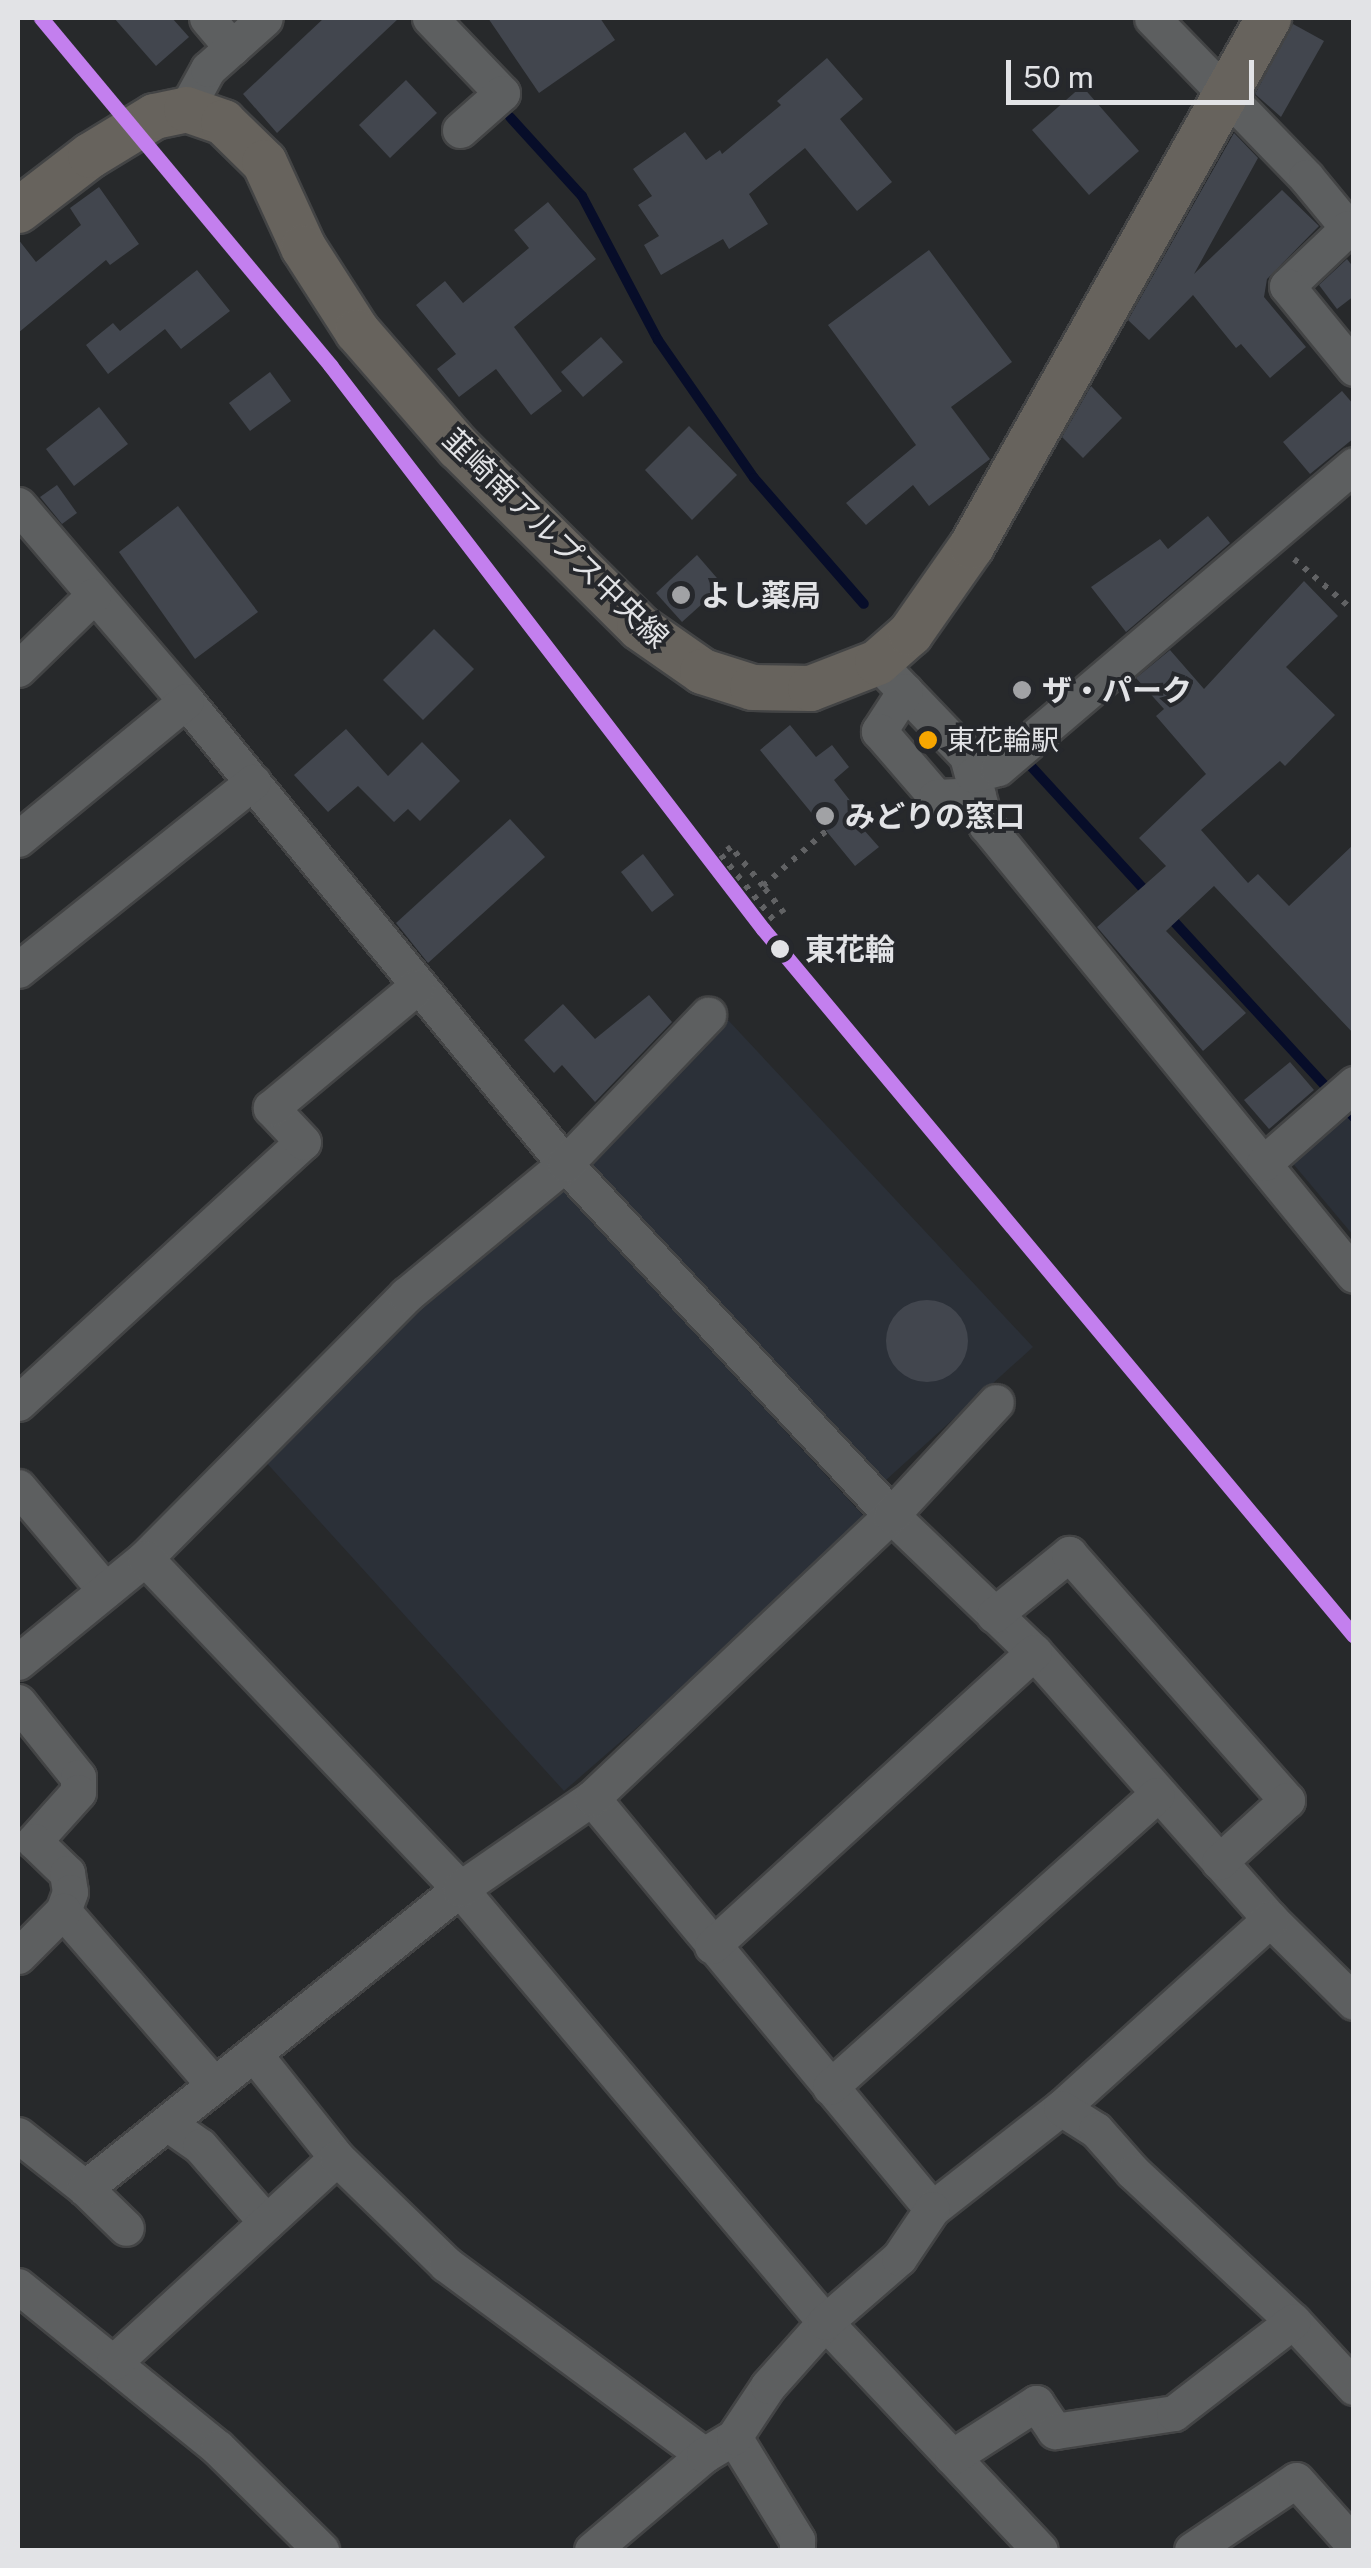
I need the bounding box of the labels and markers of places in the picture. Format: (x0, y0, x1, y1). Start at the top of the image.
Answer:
place label: よし薬局 (701, 577, 821, 613)
marker: よし薬局 (670, 584, 692, 606)
place label: ザ・パーク (1042, 672, 1192, 708)
marker: ザ・パーク (1011, 679, 1033, 701)
place label: 東花輪駅 (947, 723, 1059, 757)
marker: 東花輪駅 (918, 730, 938, 750)
place label: みどりの窓口 (845, 798, 1025, 834)
marker: みどりの窓口 (814, 805, 836, 827)
place label: 東花輪 (805, 931, 895, 967)
marker: 東花輪 (764, 933, 796, 965)

